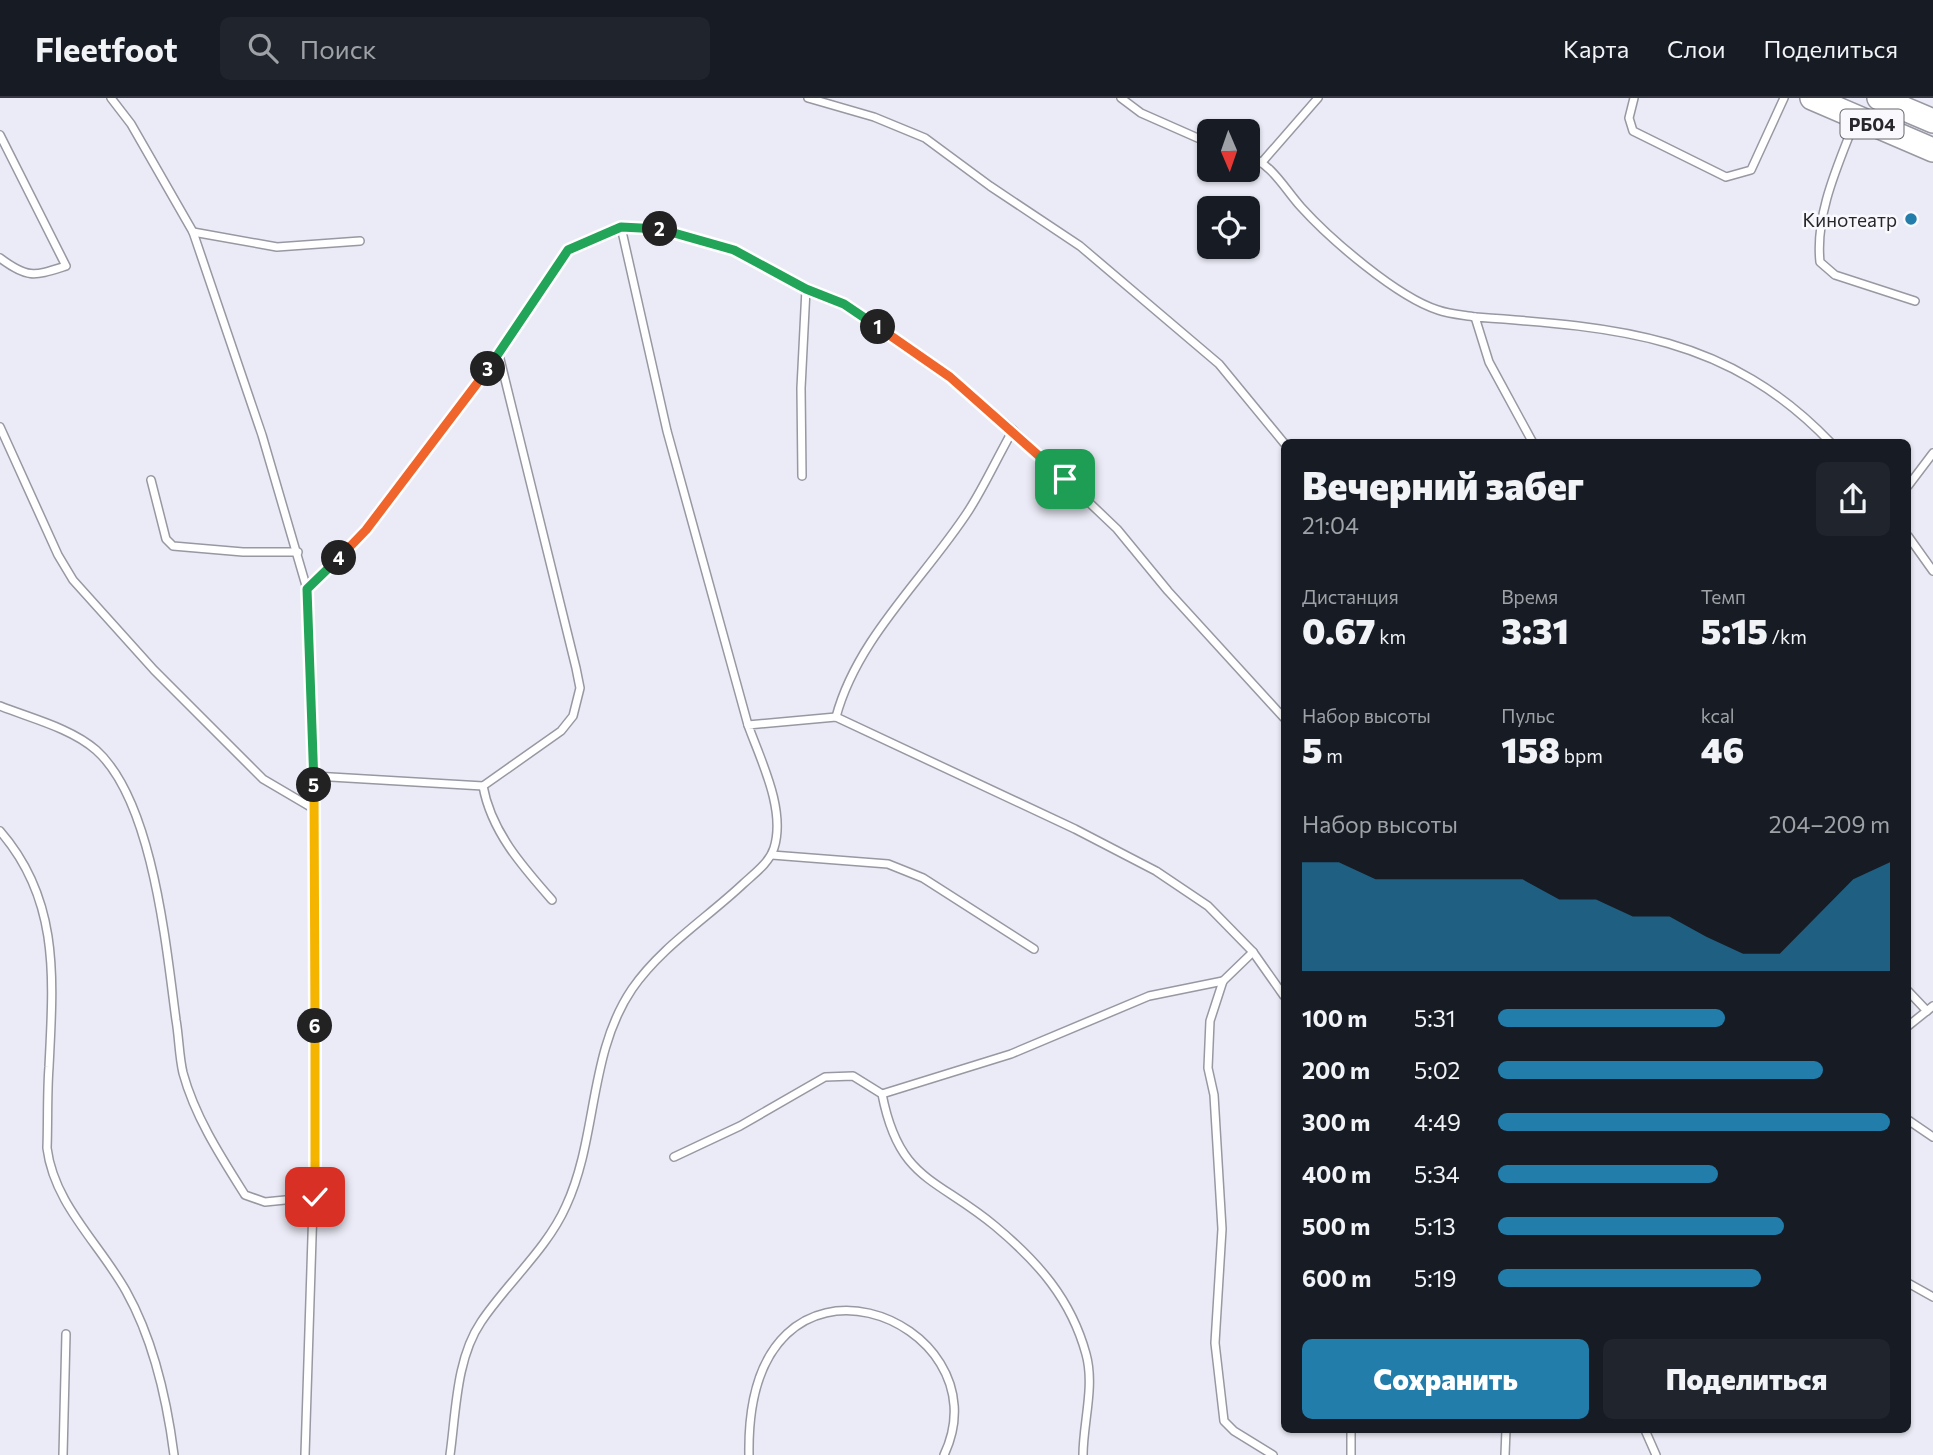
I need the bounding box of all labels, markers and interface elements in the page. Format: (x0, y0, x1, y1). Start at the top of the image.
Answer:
search box (220, 17, 710, 80)
text: Fleetfoot (35, 28, 178, 69)
icon: search (244, 29, 282, 67)
text: Поиск (300, 33, 376, 64)
text: Карта (1563, 34, 1629, 63)
text: Слои (1667, 34, 1725, 63)
text: Поделиться (1763, 34, 1898, 63)
road number: РБ04 (1840, 110, 1904, 139)
north arrow (1197, 119, 1260, 182)
map controls (1197, 119, 1260, 259)
button: locate (1197, 196, 1260, 259)
place label: Kинотеатр (1803, 208, 1897, 231)
marker: Kинотеатр (1903, 211, 1919, 227)
pin: 2 (642, 212, 678, 246)
text: 2 (654, 217, 665, 240)
pin: 1 (860, 310, 896, 344)
text: 1 (873, 315, 882, 338)
pin: 3 (470, 352, 505, 386)
text: 3 (482, 357, 493, 380)
pin (1035, 449, 1095, 509)
icon: arrive (1046, 460, 1084, 498)
text: Вечерний забег (1302, 461, 1584, 508)
button: share (1816, 462, 1890, 536)
text: 21:04 (1302, 511, 1359, 539)
pin: 4 (322, 540, 356, 575)
text: 4 (333, 546, 344, 569)
text: Дистанция (1302, 585, 1399, 608)
text: Время (1501, 585, 1558, 608)
text: Темп (1701, 585, 1746, 608)
text: 0.67 (1302, 608, 1376, 651)
text: 3:31 (1501, 608, 1569, 651)
text: 5:15 (1701, 608, 1768, 651)
text: km (1376, 625, 1406, 648)
text: /km (1768, 625, 1807, 648)
text: Набор высоты (1302, 704, 1431, 727)
text: Пульс (1501, 704, 1555, 727)
text: kcal (1701, 704, 1735, 727)
text: 5 (1302, 727, 1323, 770)
text: 158 (1501, 727, 1560, 770)
text: 46 (1701, 727, 1744, 770)
text: m (1323, 744, 1343, 767)
text: bpm (1560, 744, 1603, 767)
pin: 5 (296, 768, 332, 802)
text: 5 (308, 773, 319, 796)
text: Набор высоты (1302, 810, 1458, 838)
text: 204–209 m (1769, 810, 1890, 838)
text: 100 m (1302, 1004, 1367, 1032)
text: 5:31 (1414, 1004, 1456, 1032)
pin: 6 (298, 1009, 332, 1044)
text: 6 (309, 1014, 320, 1037)
text: 200 m (1302, 1056, 1370, 1084)
text: 5:02 (1414, 1056, 1460, 1084)
text: 300 m (1302, 1108, 1370, 1136)
text: 4:49 (1414, 1108, 1461, 1136)
text: 400 m (1302, 1160, 1371, 1188)
text: 5:34 (1414, 1160, 1460, 1188)
pin (285, 1167, 345, 1227)
icon: check (296, 1178, 334, 1216)
text: 500 m (1302, 1212, 1370, 1240)
text: 5:13 (1414, 1212, 1456, 1240)
text: 600 m (1302, 1264, 1371, 1292)
text: 5:19 (1414, 1264, 1456, 1292)
button: Сохранить (1302, 1339, 1589, 1419)
button: Поделиться (1603, 1339, 1890, 1419)

